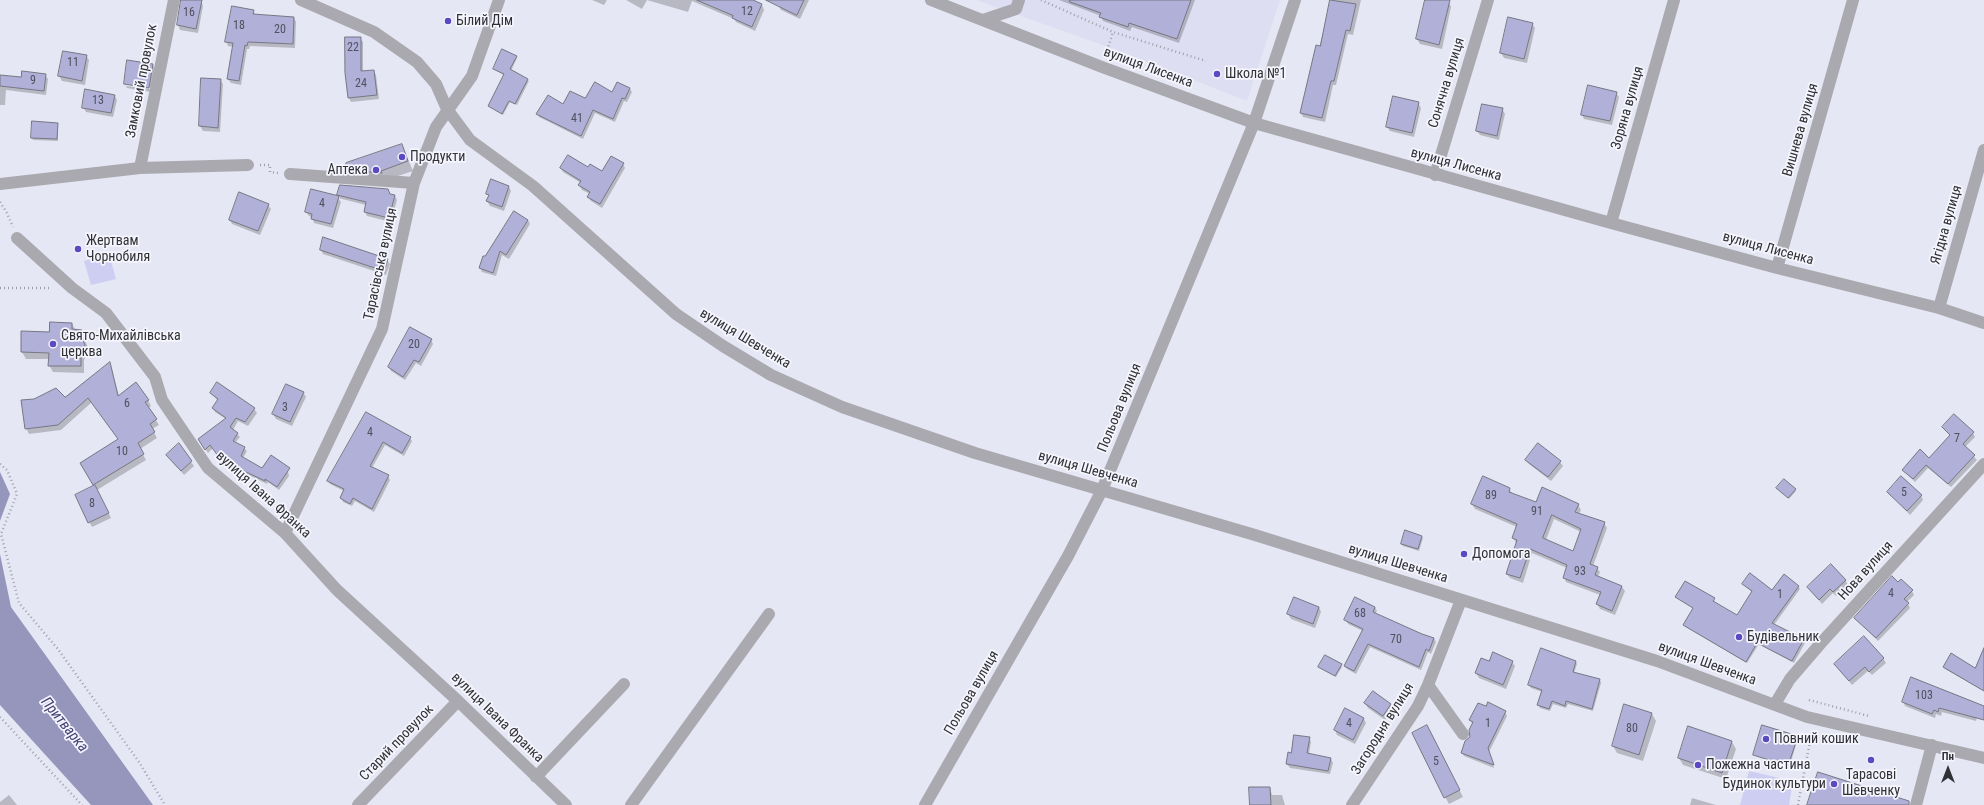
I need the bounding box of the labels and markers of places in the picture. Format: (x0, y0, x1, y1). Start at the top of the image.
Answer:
place label: Білий Дім (456, 13, 513, 29)
marker: Білий Дім (443, 16, 453, 26)
place label: Школа №1 (1225, 66, 1286, 82)
marker: Школа №1 (1212, 69, 1222, 79)
place label: Продукти (410, 149, 465, 165)
marker: Продукти (397, 152, 407, 162)
place label: Аптека (327, 162, 368, 178)
marker: Аптека (371, 165, 381, 175)
place label: Жертвам Чорнобиля (86, 233, 150, 266)
marker: Жертвам Чорнобиля (73, 244, 83, 254)
place label: Свято-Михайлівська церква (61, 328, 181, 360)
marker: Свято-Михайлівська церква (48, 339, 58, 349)
place label: Допомога (1472, 546, 1530, 562)
marker: Допомога (1459, 549, 1469, 559)
place label: Будівельник (1747, 629, 1819, 645)
marker: Будівельник (1734, 632, 1744, 642)
place label: Повний кошик (1774, 731, 1859, 747)
marker: Повний кошик (1761, 734, 1771, 744)
marker: Тарасові Шевченку (1866, 755, 1876, 765)
place label: Пожежна частина (1706, 757, 1810, 773)
marker: Пожежна частина (1693, 760, 1703, 770)
place label: Тарасові Шевченку (1842, 767, 1900, 800)
place label: Будинок культури (1723, 776, 1826, 792)
marker: Будинок культури (1829, 779, 1839, 789)

